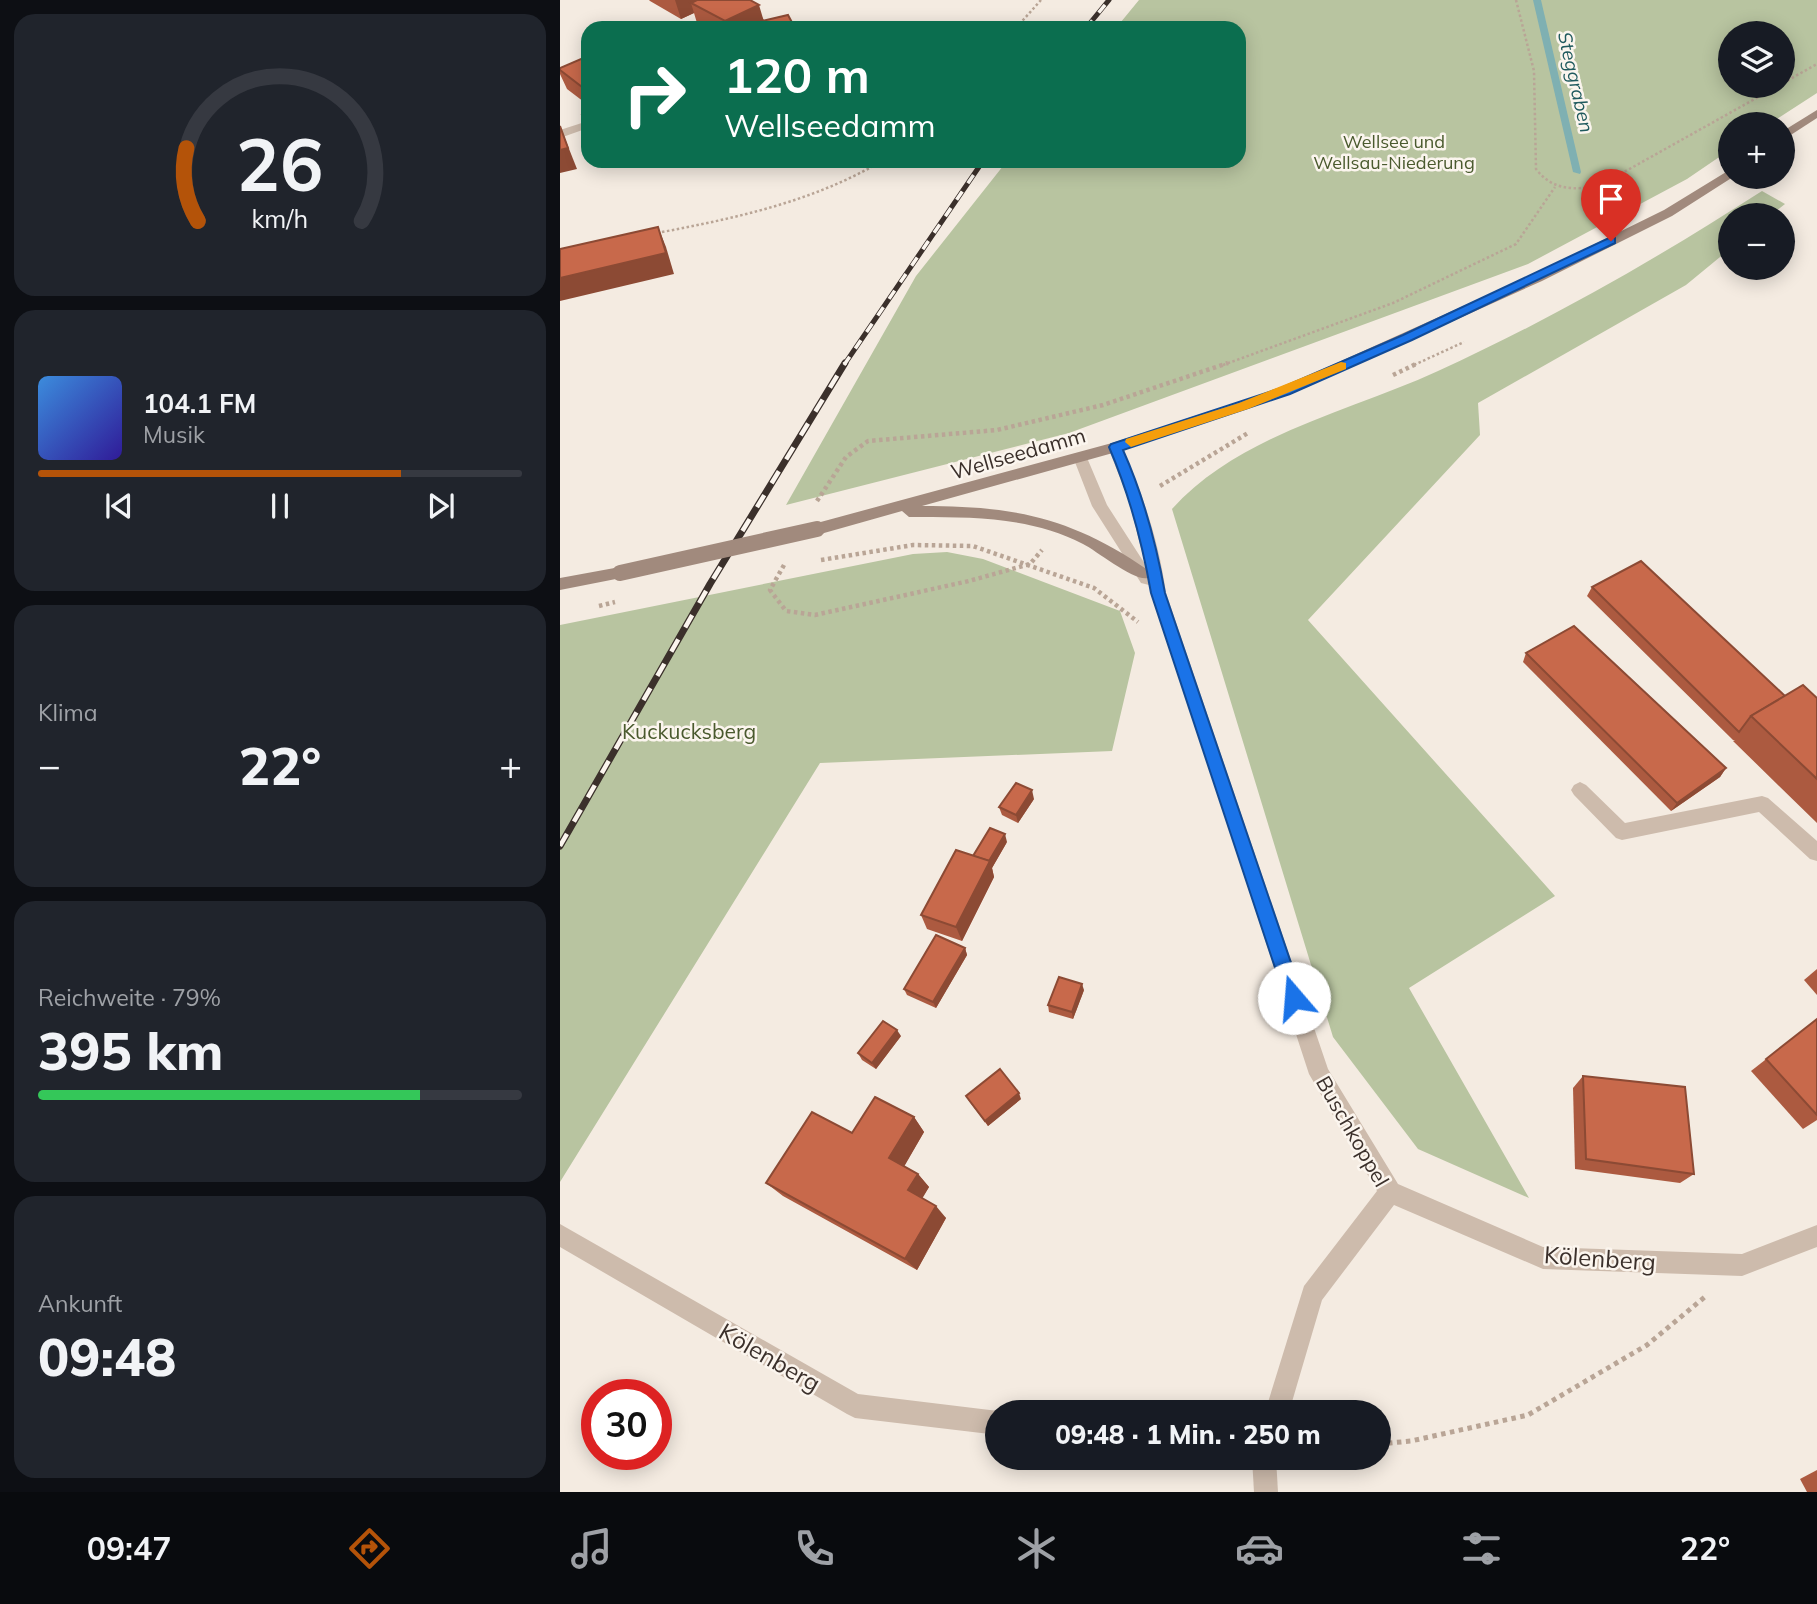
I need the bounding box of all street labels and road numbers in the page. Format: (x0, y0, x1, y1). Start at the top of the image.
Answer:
street label: Wellseedamm (948, 421, 1088, 485)
street label: Buschkoppel (1311, 1071, 1395, 1191)
street label: Kölenberg (1543, 1239, 1657, 1277)
street label: Kölenberg (714, 1316, 826, 1398)

